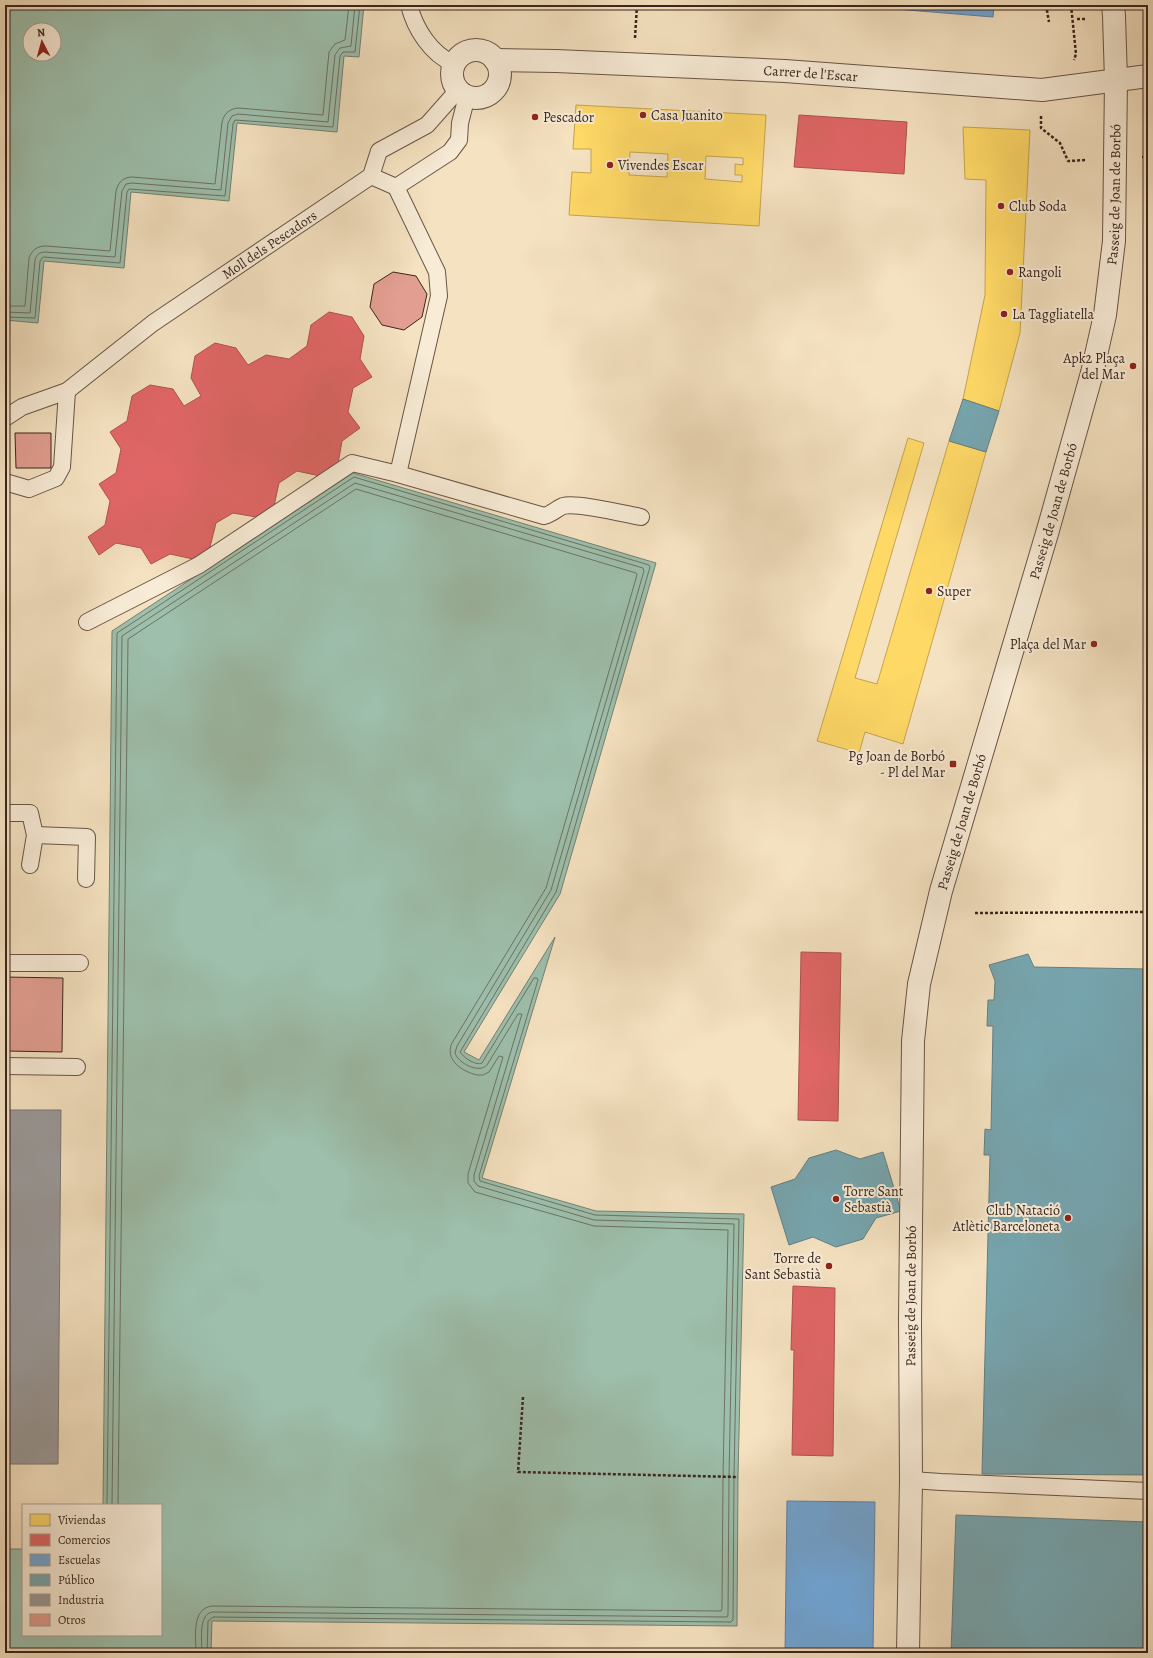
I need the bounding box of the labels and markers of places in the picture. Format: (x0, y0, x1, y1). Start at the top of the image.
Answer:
place label: Casa Juanito (651, 106, 723, 125)
place label: Pescador (543, 108, 595, 127)
marker: Casa Juanito (638, 110, 648, 120)
marker: Pescador (530, 112, 540, 122)
place label: Vivendes Escar (617, 156, 704, 175)
marker: Vivendes Escar (605, 160, 615, 170)
place label: Club Soda (1009, 197, 1067, 216)
marker: Club Soda (996, 201, 1006, 211)
place label: Rangoli (1018, 263, 1062, 282)
marker: Rangoli (1005, 267, 1015, 277)
place label: La Taggliatella (1012, 305, 1095, 324)
marker: La Taggliatella (999, 309, 1009, 319)
place label: Apk2 Plaça del Mar (1062, 349, 1126, 384)
marker: Apk2 Plaça del Mar (1128, 361, 1138, 371)
place label: Super (937, 582, 972, 601)
marker: Super (924, 586, 934, 596)
place label: Plaça del Mar (1010, 635, 1087, 654)
marker: Plaça del Mar (1089, 639, 1099, 649)
place label: Pg Joan de Borbó - Pl del Mar (848, 747, 946, 782)
marker: Pg Joan de Borbó - Pl del Mar (948, 759, 958, 769)
place label: Torre Sant Sebastià (844, 1182, 904, 1217)
marker: Torre Sant Sebastià (831, 1194, 841, 1204)
place label: Club Natació Atlètic Barceloneta (952, 1201, 1060, 1236)
marker: Club Natació Atlètic Barceloneta (1063, 1213, 1073, 1223)
place label: Torre de Sant Sebastià (745, 1249, 821, 1284)
marker: Torre de Sant Sebastià (824, 1261, 834, 1271)

